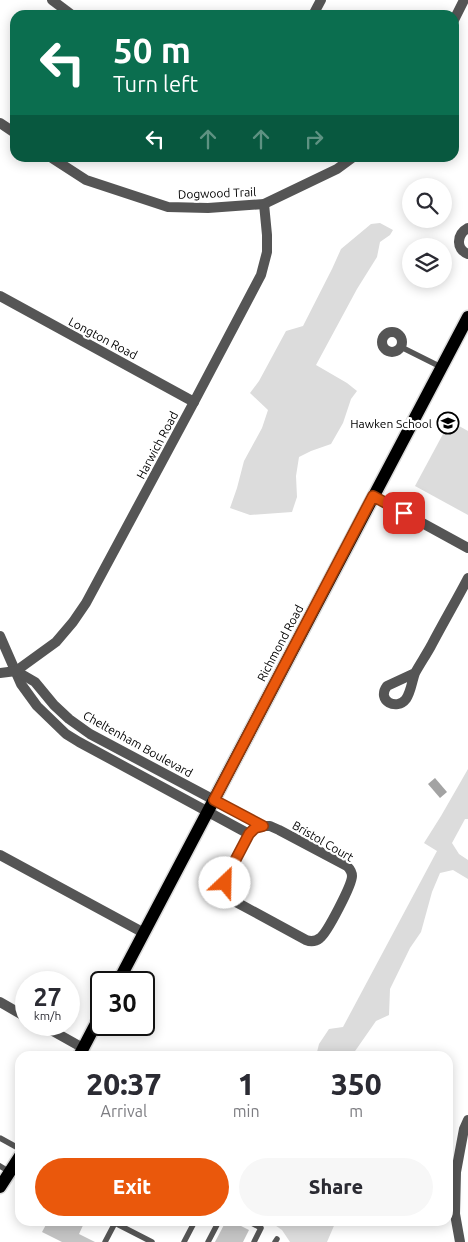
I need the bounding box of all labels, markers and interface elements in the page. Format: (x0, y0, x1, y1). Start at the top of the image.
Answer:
icon: left (30, 30, 95, 95)
text: 50 m (113, 30, 191, 70)
text: Turn left (113, 71, 198, 96)
icon: left (141, 125, 169, 153)
icon: ahead (194, 125, 222, 153)
icon: ahead (247, 125, 275, 153)
icon: right (300, 125, 328, 153)
map controls (402, 178, 452, 288)
button: search (402, 178, 452, 228)
street label: Dogwood Trail (178, 185, 256, 201)
button: layers (402, 238, 452, 288)
street label: Longton Road (66, 314, 140, 362)
street label: Harwich Road (134, 409, 180, 481)
school or university icon: Hawken School (436, 411, 460, 435)
place label: Hawken School (350, 417, 432, 430)
pin (383, 492, 425, 534)
icon: arrive (390, 499, 418, 527)
street label: Richmond Road (254, 603, 306, 683)
street label: Cheltenham Boulevard (81, 708, 195, 780)
street label: Bristol Court (290, 818, 356, 864)
position arrow (198, 856, 250, 908)
speed limit sign: 30 (90, 971, 155, 1036)
text: 27 (33, 983, 62, 1011)
text: km/h (34, 1009, 61, 1022)
text: 20:37 (86, 1067, 161, 1101)
text: 1 (238, 1067, 255, 1101)
text: 350 (331, 1067, 382, 1101)
text: Arrival (101, 1102, 147, 1120)
text: min (233, 1102, 260, 1120)
text: m (349, 1102, 363, 1120)
button: Exit (35, 1158, 229, 1216)
button: Share (239, 1158, 433, 1216)

